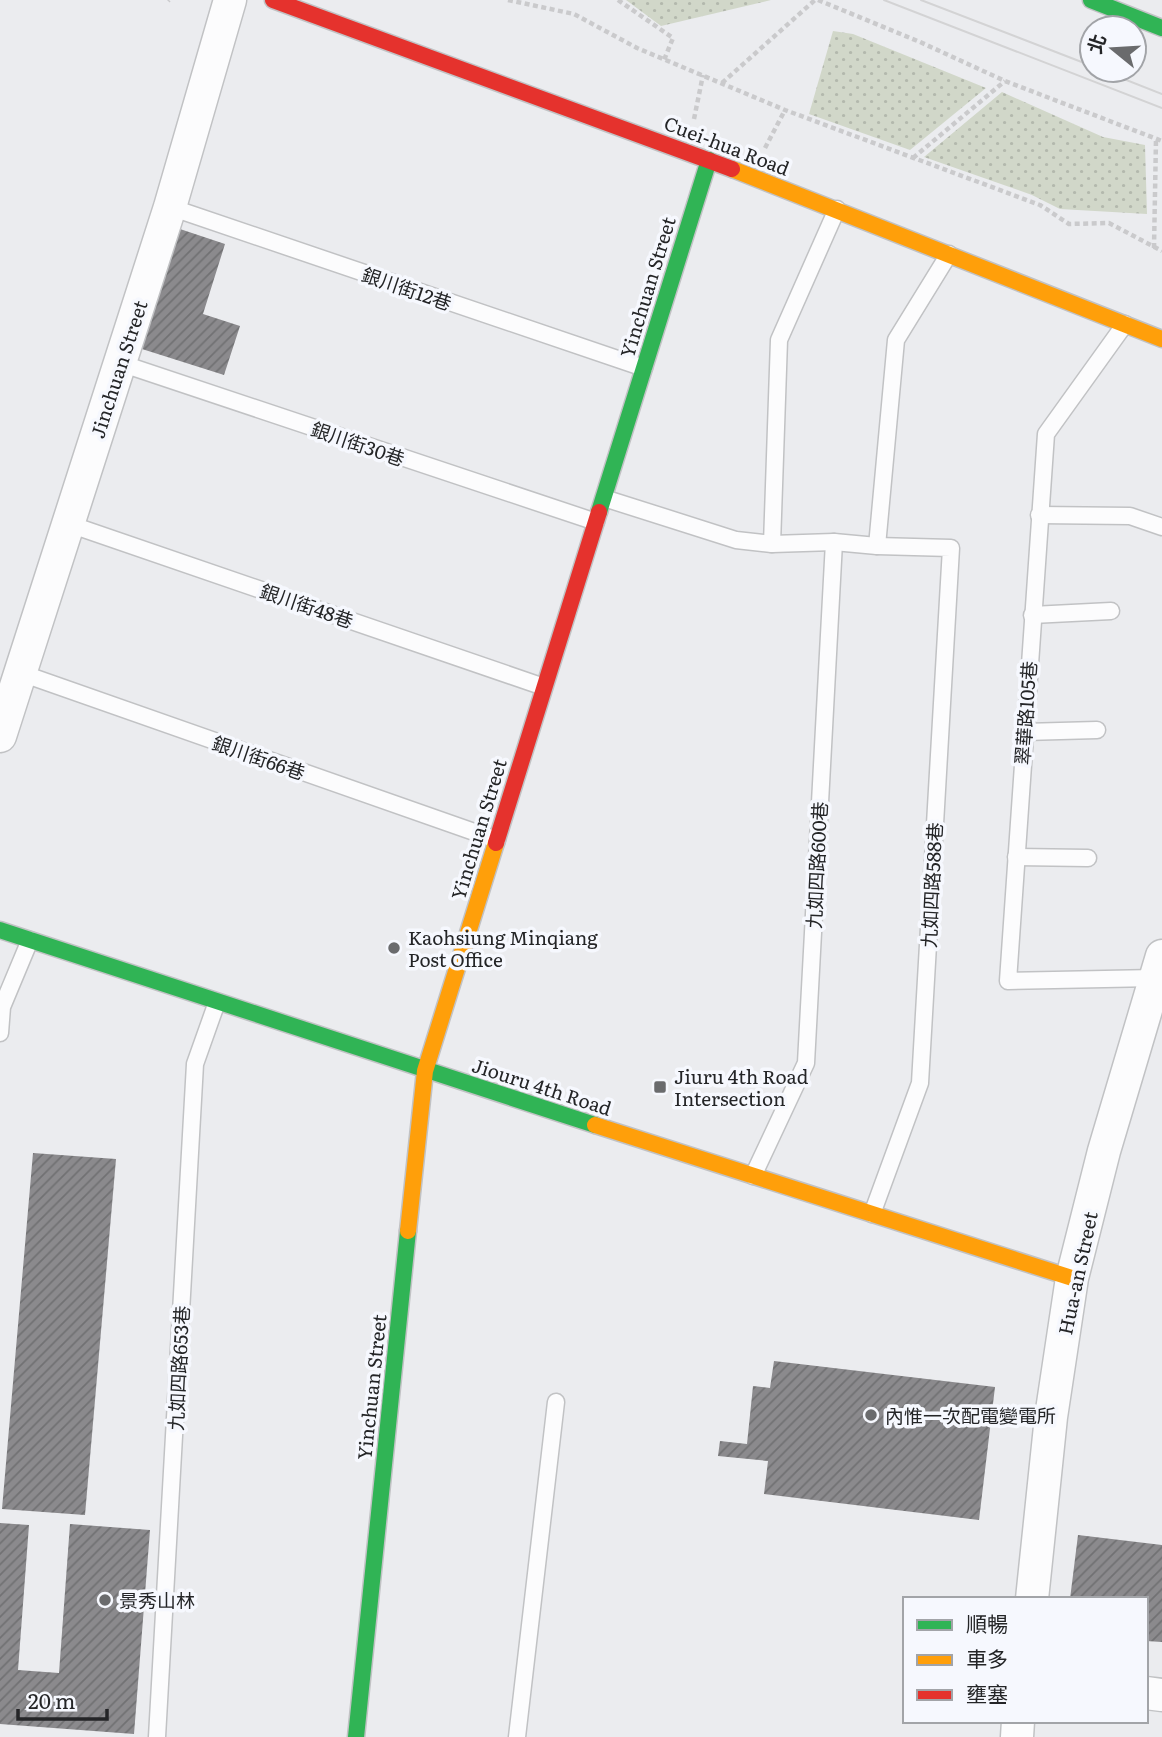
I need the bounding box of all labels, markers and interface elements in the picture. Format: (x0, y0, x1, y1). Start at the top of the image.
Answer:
north arrow (1078, 14, 1148, 84)
text: 北 (1080, 30, 1112, 57)
street label: Cuei-hua Road (660, 108, 794, 182)
street label: Yinchuan Street (612, 213, 682, 361)
street label: 銀川街12巷 (358, 260, 456, 316)
street label: Jinchuan Street (83, 296, 154, 442)
street label: 銀川街30巷 (307, 414, 409, 472)
street label: 銀川街48巷 (257, 576, 357, 634)
street label: 翠華路105巷 (1007, 660, 1043, 766)
street label: 銀川街66巷 (209, 728, 309, 786)
street label: Yinchuan Street (443, 755, 513, 903)
street label: 九如四路600巷 (799, 801, 833, 929)
street label: 九如四路588巷 (914, 822, 948, 948)
place label: Kaohsiung Minqiang Post Office (408, 923, 598, 973)
marker: Kaohsiung Minqiang Post Office (386, 940, 402, 956)
street label: Jiouru 4th Road (469, 1050, 616, 1122)
place label: Jiuru 4th Road Intersection (674, 1062, 809, 1112)
marker: Jiuru 4th Road Intersection (652, 1079, 668, 1095)
street label: Hua-an Street (1050, 1208, 1104, 1337)
street label: 九如四路653巷 (161, 1305, 195, 1431)
street label: Yinchuan Street (349, 1312, 393, 1461)
place label: 內惟一次配電變電所 (885, 1401, 1056, 1429)
marker: 內惟一次配電變電所 (863, 1407, 879, 1423)
place label: 景秀山林 (119, 1586, 195, 1614)
marker: 景秀山林 (97, 1592, 113, 1608)
legend (903, 1597, 1148, 1723)
text: 順暢 (966, 1607, 1008, 1638)
text: 車多 (966, 1642, 1008, 1673)
text: 壅塞 (966, 1677, 1008, 1708)
scale bar (18, 1678, 107, 1722)
text: 20 m (28, 1684, 75, 1715)

